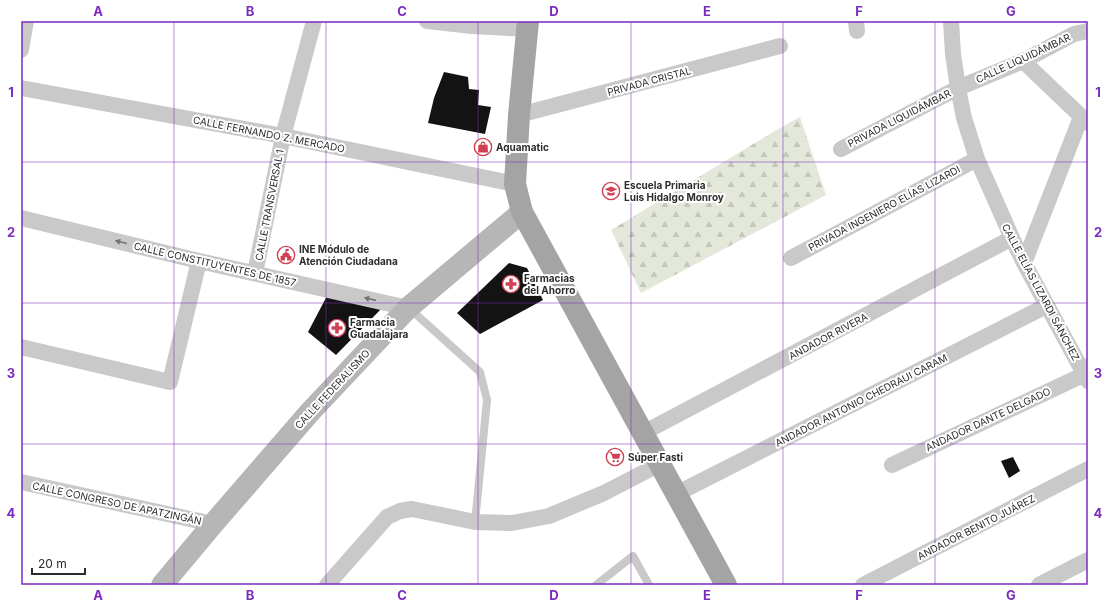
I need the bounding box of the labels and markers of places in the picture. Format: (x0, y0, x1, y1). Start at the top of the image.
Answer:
shop icon: Aquamatic (473, 137, 493, 157)
place label: Aquamatic (496, 141, 549, 153)
place label: Escuela Primaria Luis Hidalgo Monroy (624, 179, 724, 204)
school or university icon: Escuela Primaria Luis Hidalgo Monroy (601, 181, 621, 201)
place label: INE Módulo de Atención Ciudadana (299, 243, 398, 267)
public building icon: INE Módulo de Atención Ciudadana (276, 245, 296, 265)
place label: Farmacias del Ahorro (524, 272, 575, 296)
pharmacy icon: Farmacias del Ahorro (501, 274, 521, 294)
place label: Farmacia Guadalajara (350, 316, 409, 340)
pharmacy icon: Farmacia Guadalajara (327, 318, 347, 338)
supermarket icon: Súper Fasti (605, 447, 625, 467)
place label: Súper Fasti (628, 451, 683, 463)

